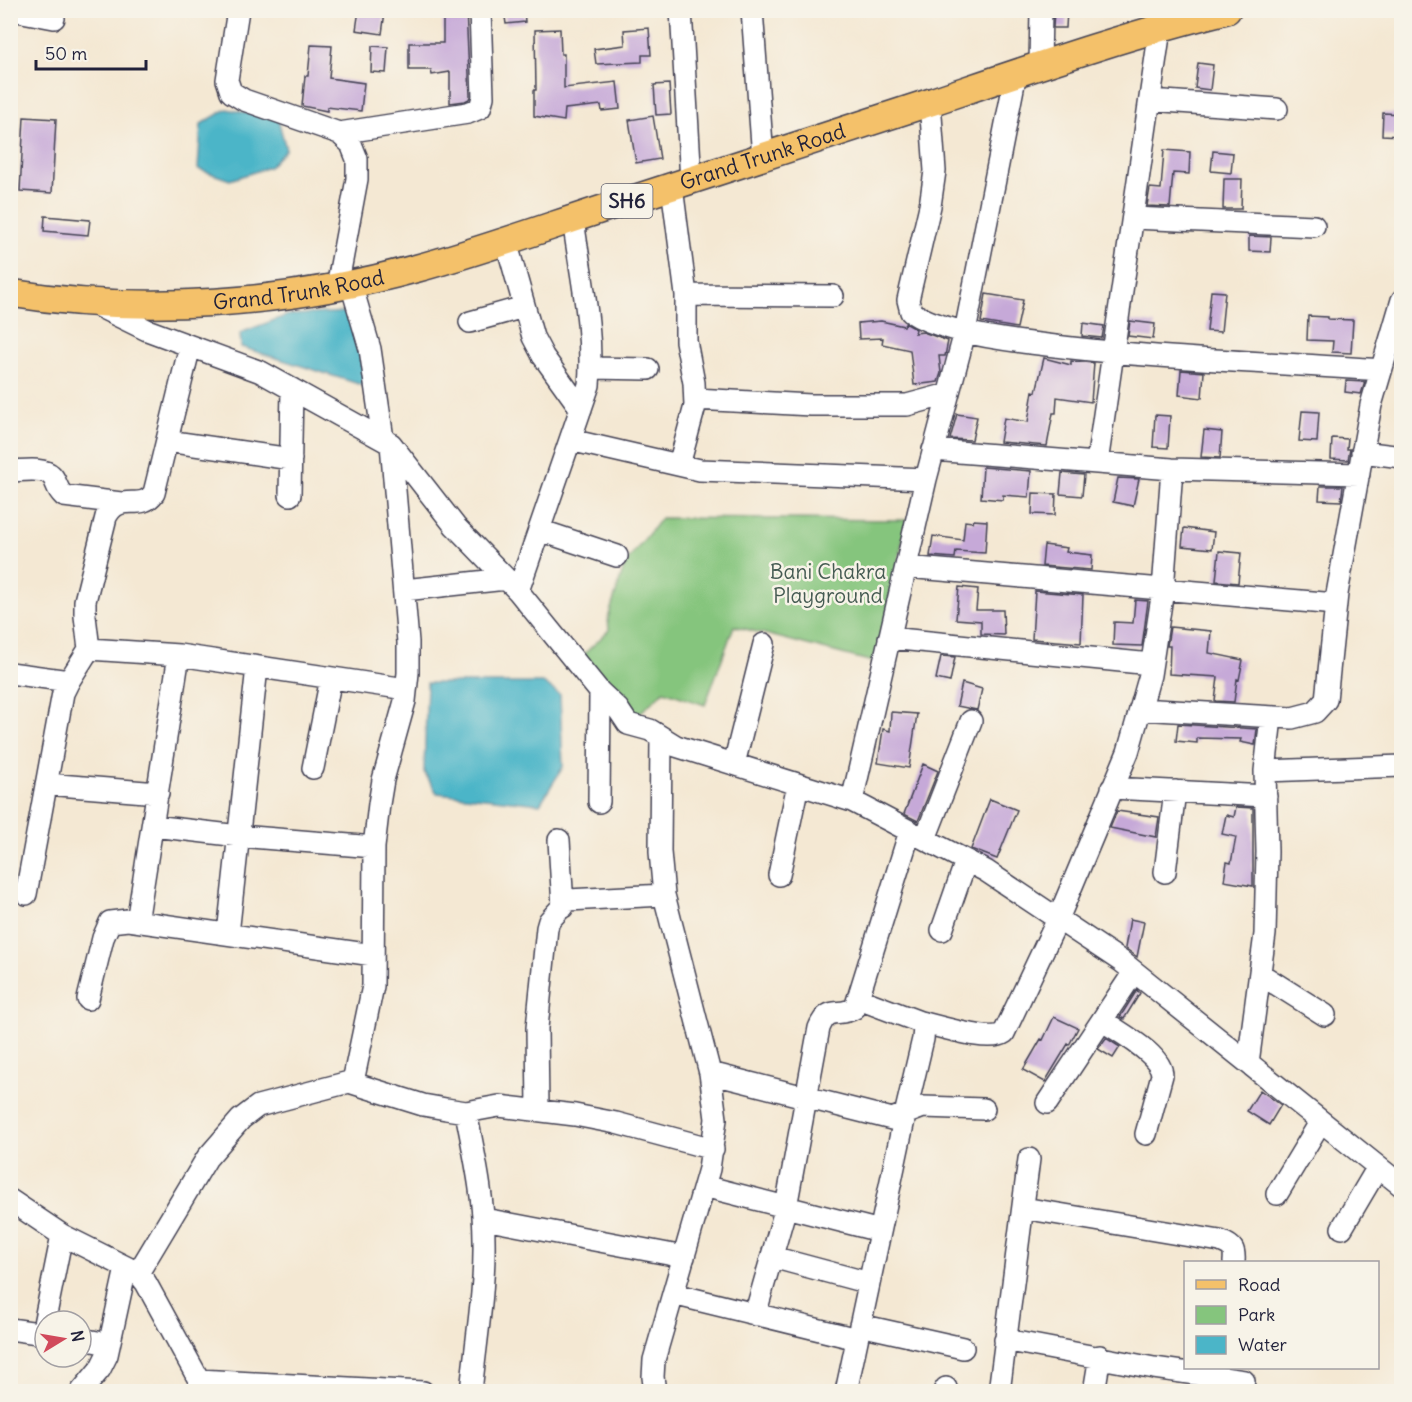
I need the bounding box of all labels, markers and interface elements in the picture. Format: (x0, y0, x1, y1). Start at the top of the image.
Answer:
scale bar (36, 33, 146, 71)
text: 50 m (45, 42, 87, 65)
street label: Grand Trunk Road (676, 117, 849, 196)
road number: SH6 (602, 184, 652, 218)
street label: Grand Trunk Road (212, 263, 387, 315)
park label: Bani Chakra Playground (770, 558, 886, 609)
legend (1184, 1261, 1379, 1369)
text: Road (1238, 1273, 1281, 1296)
text: Park (1238, 1303, 1275, 1326)
north arrow (33, 1309, 93, 1369)
text: N (67, 1329, 89, 1343)
text: Water (1238, 1333, 1288, 1356)

